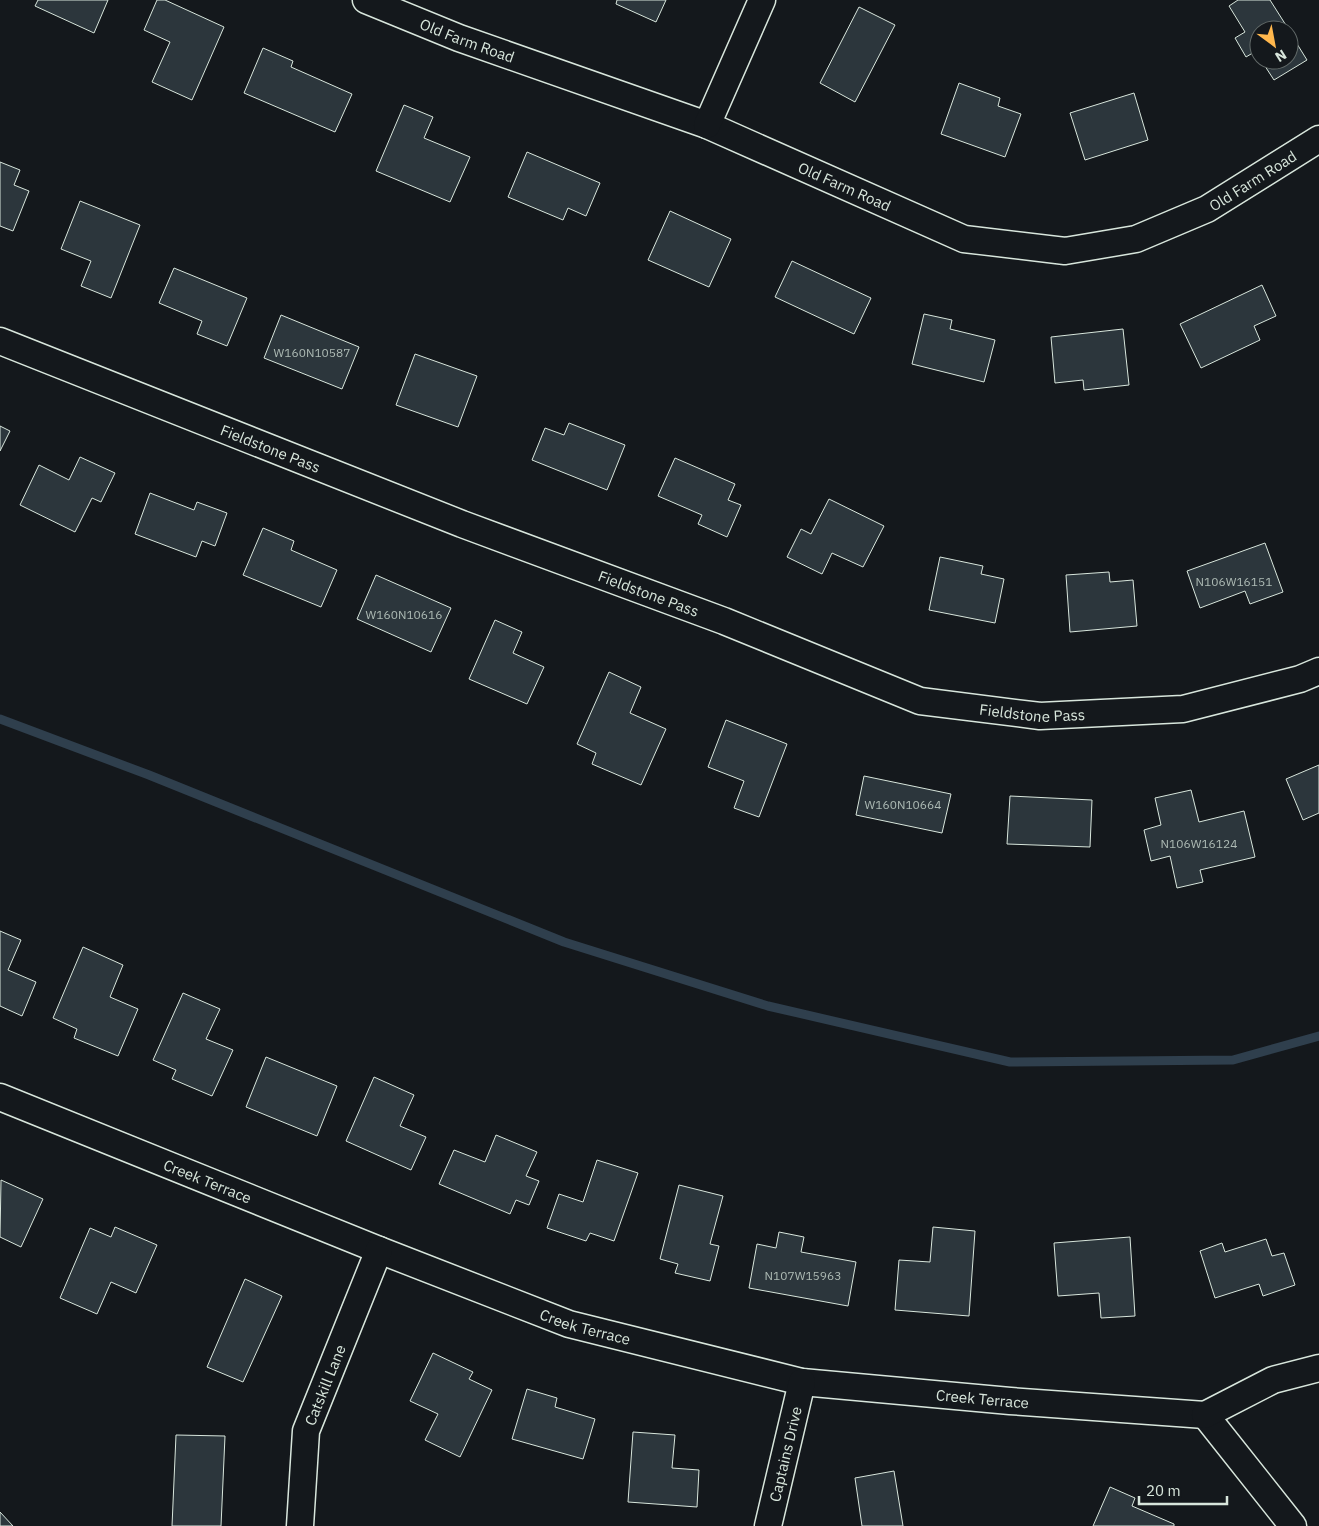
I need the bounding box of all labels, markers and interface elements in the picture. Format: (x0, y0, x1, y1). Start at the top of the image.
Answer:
street label: Old Farm Road (417, 14, 517, 66)
north arrow (1249, 20, 1299, 70)
text: N (1272, 46, 1290, 66)
street label: Old Farm Road (1205, 146, 1300, 215)
street label: Old Farm Road (795, 157, 894, 215)
house number: W160N10587 (274, 345, 350, 360)
street label: Fieldstone Pass (218, 420, 323, 476)
street label: Fieldstone Pass (596, 566, 702, 620)
house number: N106W16151 (1196, 574, 1272, 589)
house number: W160N10616 (366, 607, 442, 622)
street label: Fieldstone Pass (978, 699, 1085, 726)
house number: W160N10664 (865, 797, 941, 812)
house number: N106W16124 (1161, 836, 1237, 851)
street label: Creek Terrace (161, 1155, 255, 1207)
house number: N107W15963 (765, 1268, 841, 1283)
street label: Creek Terrace (537, 1304, 632, 1348)
street label: Catskill Lane (300, 1342, 349, 1428)
street label: Creek Terrace (935, 1385, 1030, 1412)
street label: Captains Drive (765, 1404, 805, 1504)
scale bar (1139, 1474, 1226, 1506)
text: 20 m (1146, 1481, 1181, 1500)

